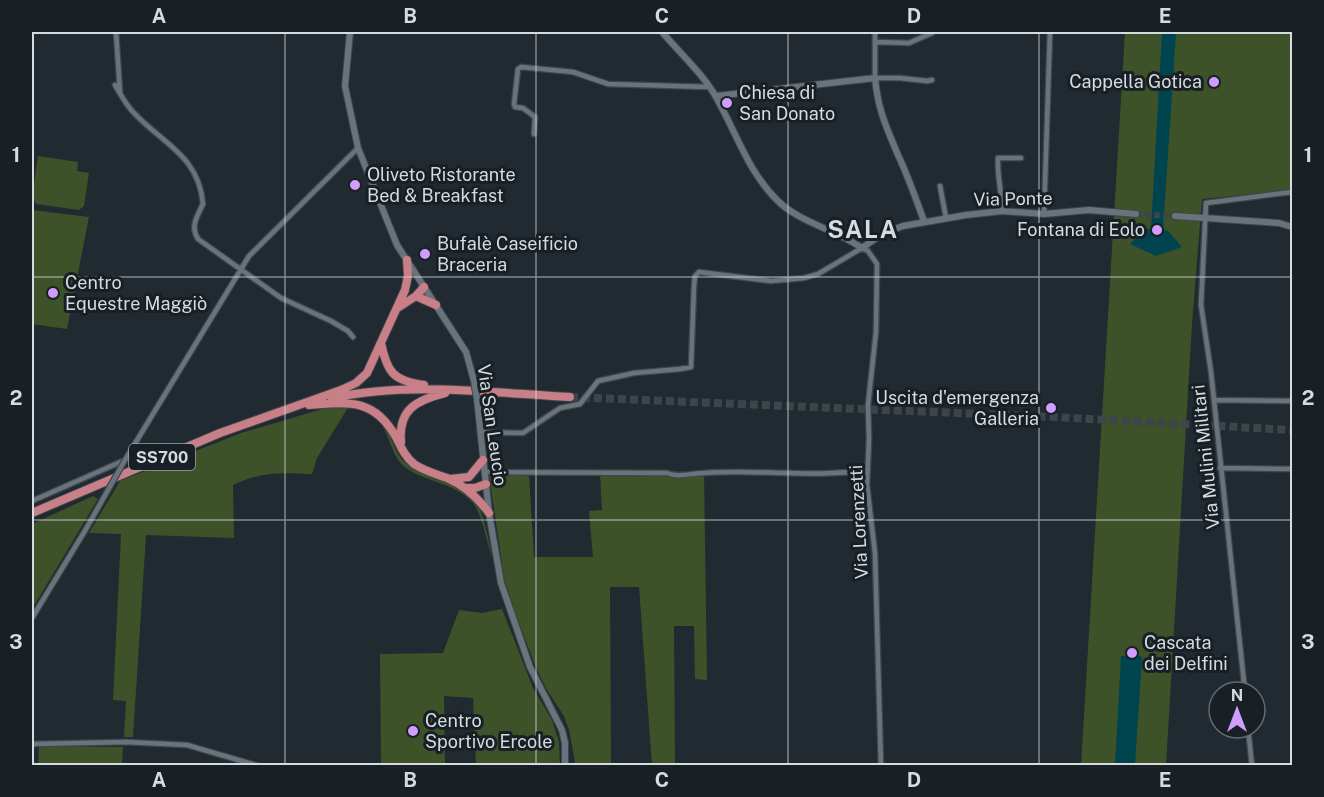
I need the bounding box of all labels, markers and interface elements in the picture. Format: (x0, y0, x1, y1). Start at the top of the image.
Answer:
text: A (152, 4, 166, 28)
text: B (403, 4, 417, 28)
text: C (655, 4, 669, 28)
text: D (907, 4, 921, 28)
text: E (1159, 4, 1171, 28)
place label: Cappella Gotica (1069, 71, 1202, 92)
marker: Cappella Gotica (1207, 75, 1221, 89)
place label: Chiesa di San Donato (739, 82, 835, 124)
marker: Chiesa di San Donato (720, 96, 734, 110)
text: 1 (12, 143, 20, 167)
text: 1 (1304, 143, 1312, 167)
place label: Oliveto Ristorante Bed & Breakfast (367, 164, 516, 206)
marker: Oliveto Ristorante Bed & Breakfast (348, 178, 362, 192)
street label: Via Ponte (973, 187, 1053, 210)
district label: SALA (827, 215, 899, 243)
place label: Fontana di Eolo (1017, 219, 1145, 240)
marker: Fontana di Eolo (1150, 223, 1164, 237)
place label: Bufalè Caseificio Braceria (437, 233, 578, 275)
marker: Bufalè Caseificio Braceria (418, 247, 432, 261)
place label: Centro Equestre Maggiò (65, 272, 207, 314)
marker: Centro Equestre Maggiò (46, 286, 60, 300)
street label: Via San Leucio (474, 363, 511, 487)
street label: Via Mulini Militari (1187, 384, 1224, 530)
text: 2 (10, 386, 22, 410)
text: 2 (1302, 386, 1314, 410)
place label: Uscita d'emergenza Galleria (875, 387, 1039, 429)
marker: Uscita d'emergenza Galleria (1044, 401, 1058, 415)
road number: SS700 (129, 444, 195, 470)
street label: Via Lorenzetti (845, 464, 872, 580)
text: 3 (9, 630, 23, 654)
text: 3 (1301, 630, 1315, 654)
place label: Cascata dei Delfini (1144, 632, 1228, 674)
marker: Cascata dei Delfini (1125, 646, 1139, 660)
north arrow (1207, 680, 1267, 740)
text: N (1231, 686, 1243, 705)
place label: Centro Sportivo Ercole (425, 710, 552, 752)
marker: Centro Sportivo Ercole (406, 724, 420, 738)
text: A (152, 768, 166, 792)
text: B (403, 768, 417, 792)
text: C (655, 768, 669, 792)
text: D (907, 768, 921, 792)
text: E (1159, 768, 1171, 792)

